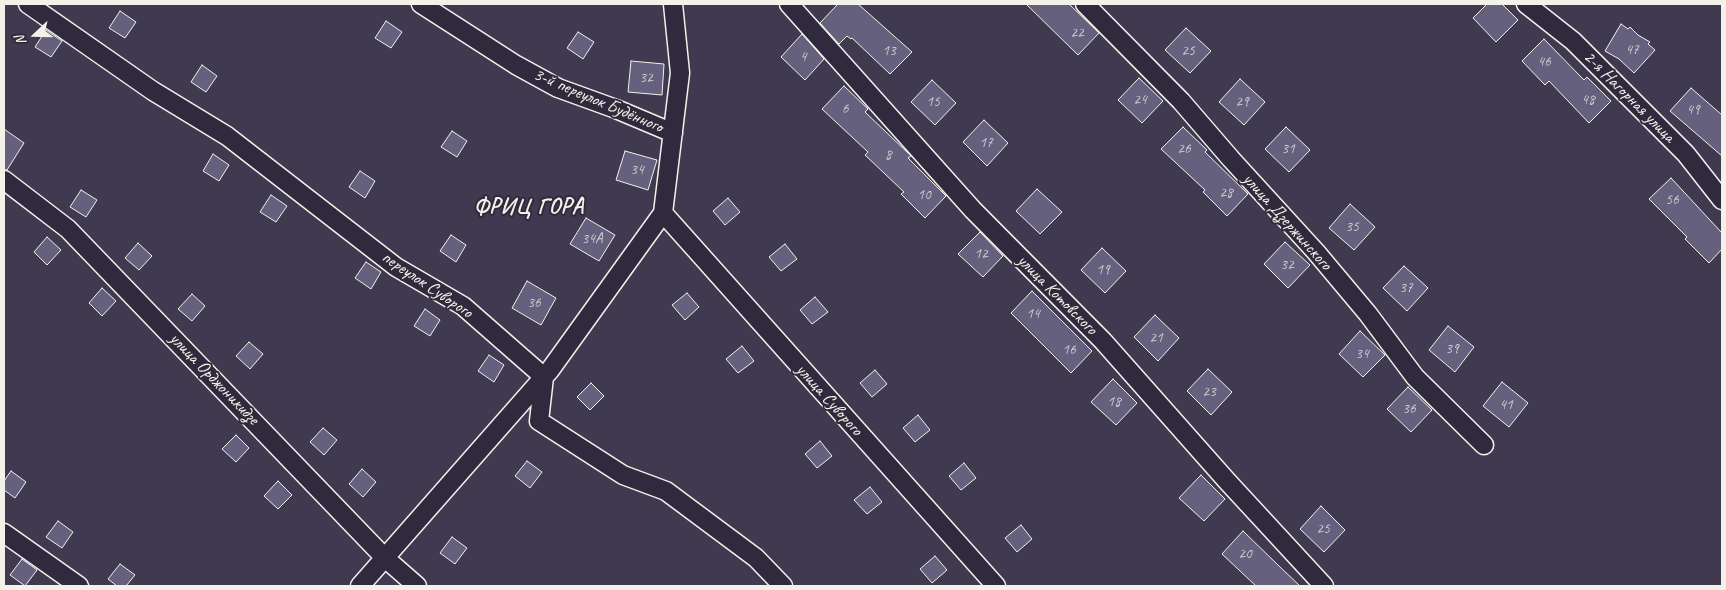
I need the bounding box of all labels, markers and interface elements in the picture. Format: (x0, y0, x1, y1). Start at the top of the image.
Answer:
north arrow (10, 10, 60, 60)
house number: 22 (1070, 24, 1084, 42)
text: N (11, 33, 30, 48)
house number: 47 (1625, 41, 1639, 59)
house number: 13 (882, 42, 896, 60)
house number: 25 (1181, 42, 1195, 60)
street label: 2-я Нагорная улица (1578, 46, 1680, 148)
house number: 4 (800, 48, 806, 66)
house number: 46 (1537, 53, 1551, 71)
street label: 3-й переулок Будённого (530, 64, 666, 138)
house number: 32 (639, 69, 653, 87)
house number: 24 (1133, 91, 1147, 109)
house number: 48 (1581, 91, 1595, 109)
house number: 15 (926, 93, 940, 111)
house number: 29 (1235, 93, 1249, 111)
house number: 6 (842, 100, 848, 118)
house number: 49 (1686, 101, 1700, 119)
house number: 17 (979, 134, 993, 152)
house number: 26 (1177, 140, 1191, 158)
house number: 31 (1281, 140, 1295, 158)
house number: 8 (885, 146, 891, 164)
house number: 34 (630, 161, 644, 179)
street label: улица Дзержинского (1238, 169, 1336, 275)
house number: 28 (1219, 184, 1233, 202)
house number: 10 (917, 186, 931, 204)
house number: 56 (1665, 191, 1679, 209)
district label: ФРИЦ ГОРА (470, 194, 588, 220)
house number: 35 (1345, 218, 1359, 236)
house number: 34А (581, 230, 603, 248)
house number: 12 (974, 245, 988, 263)
street label: переулок Суворого (377, 247, 477, 323)
street label: улица Котовского (1012, 250, 1102, 340)
house number: 32 (1280, 256, 1294, 274)
house number: 19 (1096, 261, 1110, 279)
house number: 37 (1399, 279, 1413, 297)
house number: 36 (527, 294, 541, 312)
house number: 14 (1026, 305, 1040, 323)
street label: улица Орджоникидзе (165, 328, 263, 430)
house number: 21 (1149, 329, 1163, 347)
house number: 39 (1445, 340, 1459, 358)
house number: 16 (1062, 341, 1076, 359)
house number: 34 (1355, 345, 1369, 363)
street label: улица Суворого (791, 359, 867, 441)
house number: 23 (1202, 383, 1216, 401)
house number: 18 (1107, 393, 1121, 411)
house number: 41 (1499, 396, 1513, 414)
house number: 36 (1402, 400, 1416, 418)
house number: 25 (1316, 520, 1330, 538)
house number: 20 (1238, 545, 1252, 563)

